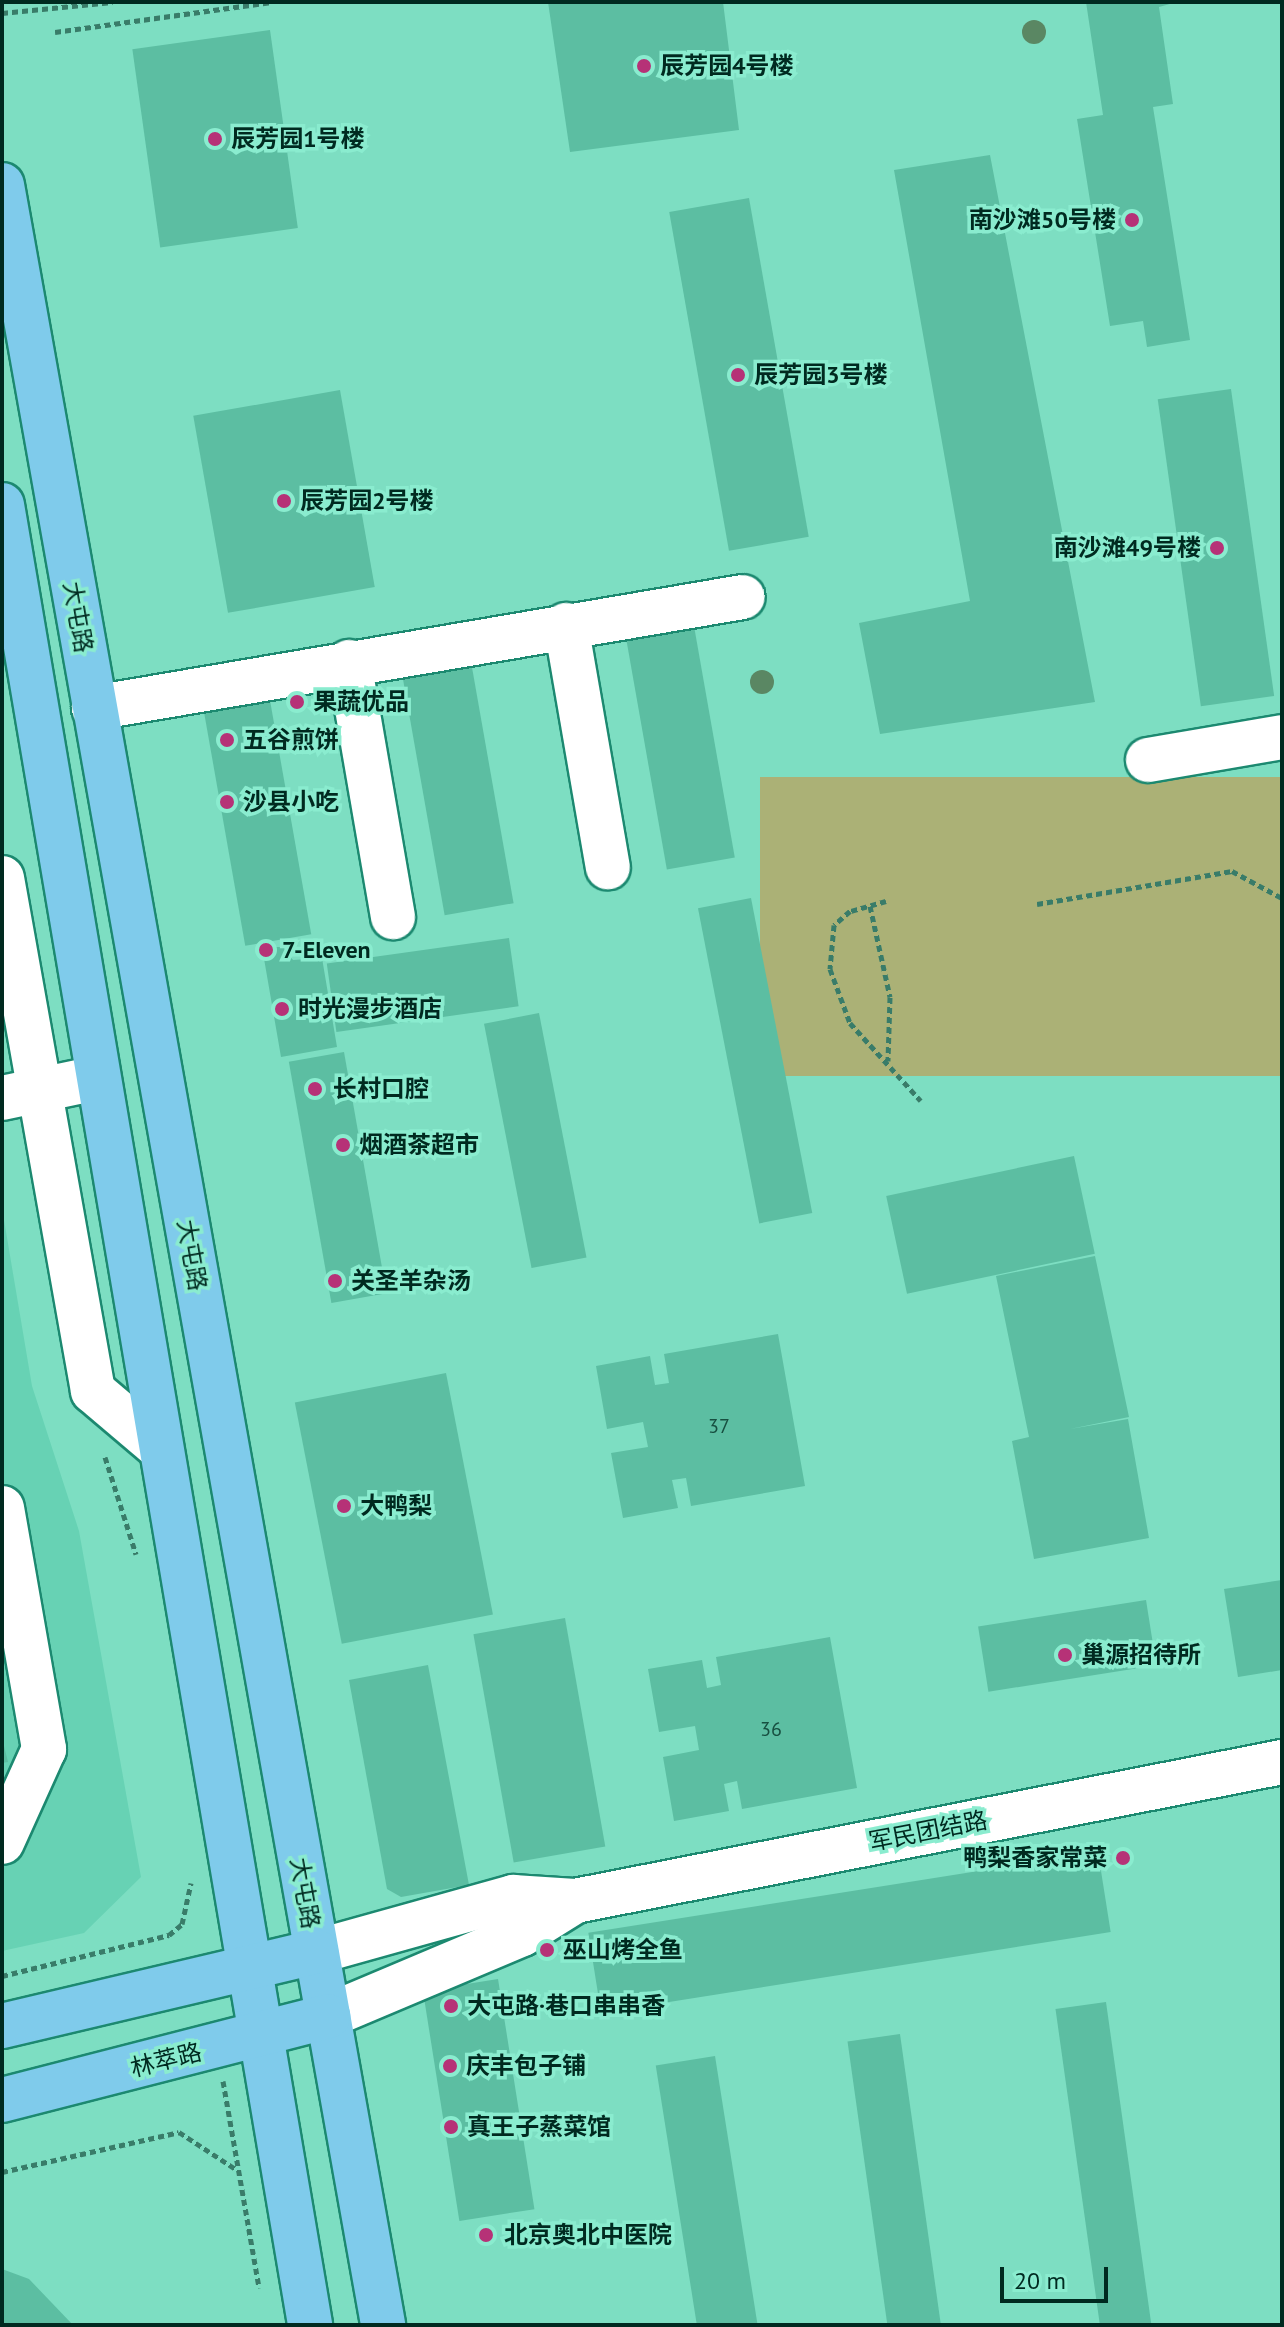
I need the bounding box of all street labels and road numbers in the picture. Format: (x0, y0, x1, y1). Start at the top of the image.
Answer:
street label: 大屯路 (58, 579, 98, 655)
street label: 大屯路 (172, 1217, 212, 1293)
street label: 军民团结路 (866, 1805, 990, 1857)
street label: 大屯路 (285, 1855, 325, 1931)
street label: 林萃路 (128, 2037, 204, 2083)

